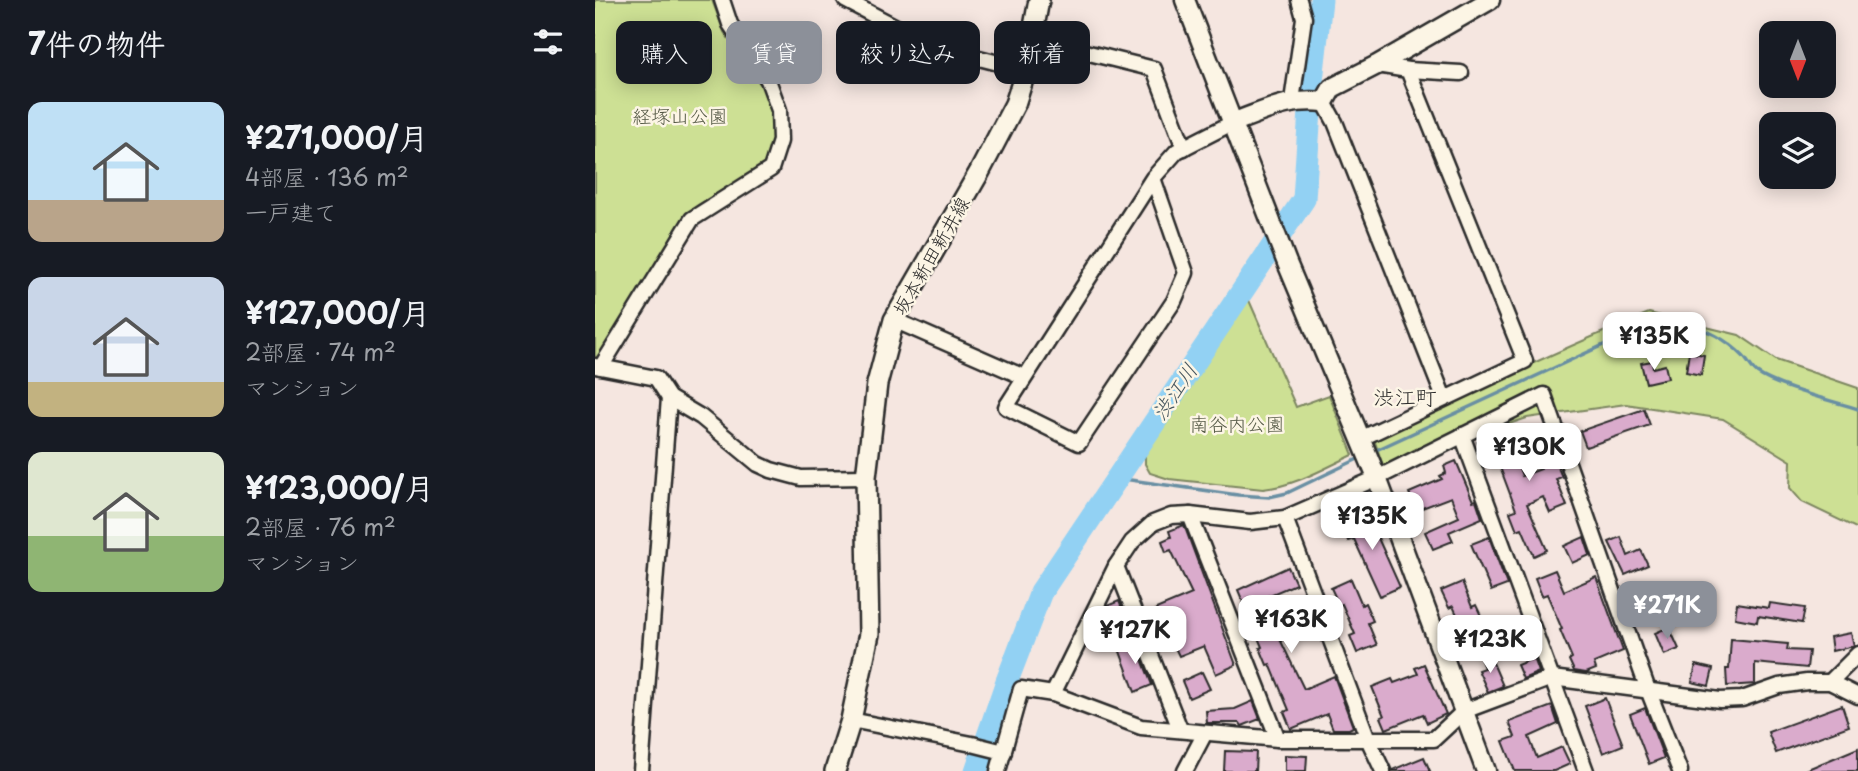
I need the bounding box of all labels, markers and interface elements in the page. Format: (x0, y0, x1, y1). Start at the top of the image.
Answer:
text: 7件の物件 (28, 20, 165, 65)
chip: 購入 (616, 21, 712, 84)
chip: 賃貸 (726, 21, 822, 84)
chip: 絞り込み (836, 21, 980, 84)
chip: 新着 (994, 21, 1090, 84)
north arrow (1759, 21, 1836, 98)
map controls (1759, 21, 1836, 189)
icon: filters (529, 23, 567, 61)
park label: 経塚山公園 (632, 101, 728, 129)
button: layers (1759, 112, 1836, 189)
text: ¥271,000/月 (245, 114, 428, 159)
icon: home (84, 130, 168, 214)
text: 4部屋 · 136 m² (245, 159, 409, 194)
street label: 坂本新田新井線 (885, 191, 976, 320)
text: 一戸建て (245, 194, 337, 229)
text: ¥127,000/月 (245, 289, 430, 334)
icon: home (84, 305, 168, 389)
pin: ¥135K (1605, 312, 1703, 372)
text: ¥135K (1619, 317, 1689, 352)
text: 2部屋 · 74 m² (245, 334, 396, 369)
water label: 渋江川 (1142, 356, 1204, 426)
text: マンション (245, 369, 359, 404)
district label: 渋江町 (1374, 380, 1437, 412)
park label: 南谷内公園 (1189, 409, 1285, 437)
pin: ¥130K (1480, 424, 1578, 483)
text: ¥130K (1492, 428, 1566, 463)
text: ¥123,000/月 (245, 464, 434, 509)
icon: home (84, 480, 168, 564)
pin: ¥135K (1323, 492, 1421, 552)
text: ¥135K (1337, 497, 1407, 532)
text: 2部屋 · 76 m² (245, 509, 396, 544)
text: マンション (245, 544, 359, 579)
pin: ¥271K (1618, 582, 1716, 641)
text: ¥271K (1633, 586, 1701, 621)
pin: ¥163K (1242, 596, 1340, 655)
text: ¥163K (1254, 600, 1328, 635)
pin: ¥127K (1086, 606, 1184, 666)
text: ¥127K (1099, 611, 1171, 646)
pin: ¥123K (1441, 616, 1539, 675)
text: ¥123K (1453, 620, 1527, 655)

